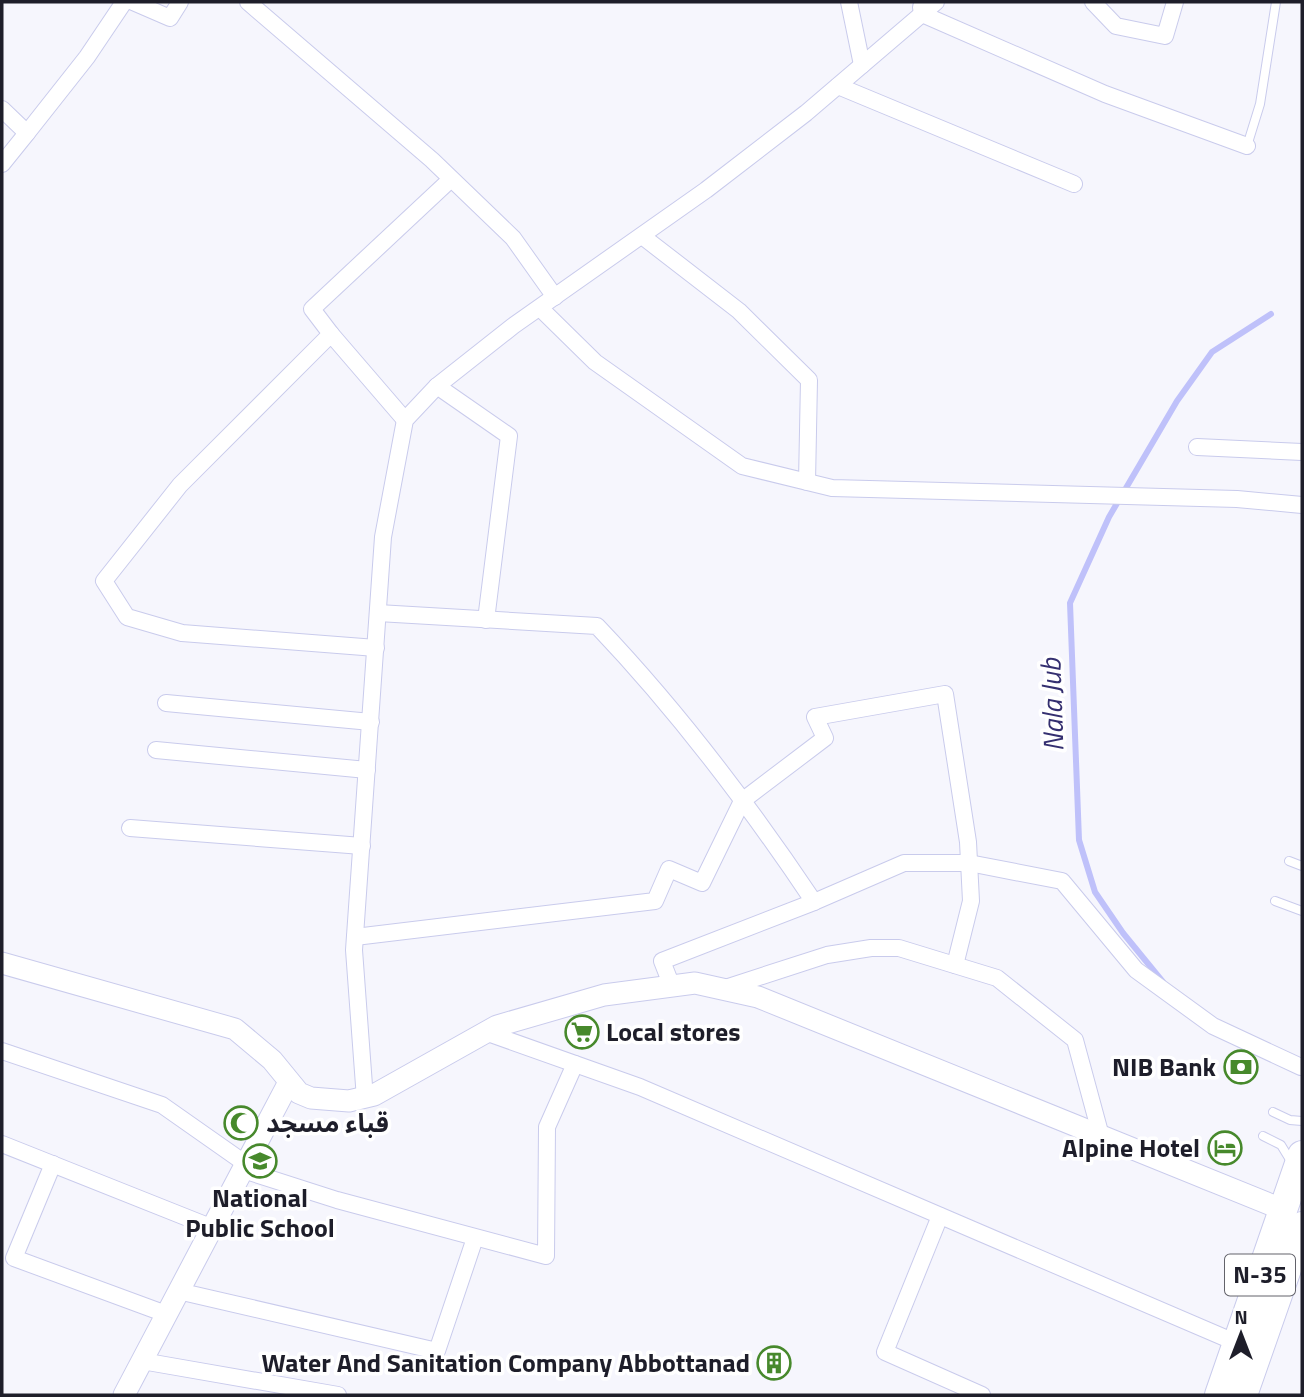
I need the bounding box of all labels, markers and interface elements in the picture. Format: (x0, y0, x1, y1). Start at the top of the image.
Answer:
water label: Nala Jub (1028, 657, 1075, 752)
place label: Local stores (606, 1012, 741, 1051)
supermarket icon: Local stores (563, 1013, 601, 1051)
place label: NIB Bank (1112, 1047, 1217, 1086)
bank icon: NIB Bank (1222, 1048, 1260, 1086)
place label: قباء مسجد (266, 1103, 389, 1142)
mosque icon: قباء مسجد (222, 1104, 260, 1142)
place label: Alpine Hotel (1062, 1128, 1200, 1167)
hotel icon: Alpine Hotel (1206, 1129, 1244, 1167)
school or university icon: National Public School (241, 1142, 279, 1180)
place label: National Public School (185, 1178, 335, 1247)
road number: N-35 (1225, 1254, 1295, 1296)
north arrow (1206, 1299, 1276, 1369)
text: N (1234, 1302, 1248, 1331)
place label: Water And Sanitation Company Abbottanad (262, 1343, 750, 1382)
building icon: Water And Sanitation Company Abbottanad (755, 1344, 793, 1382)

